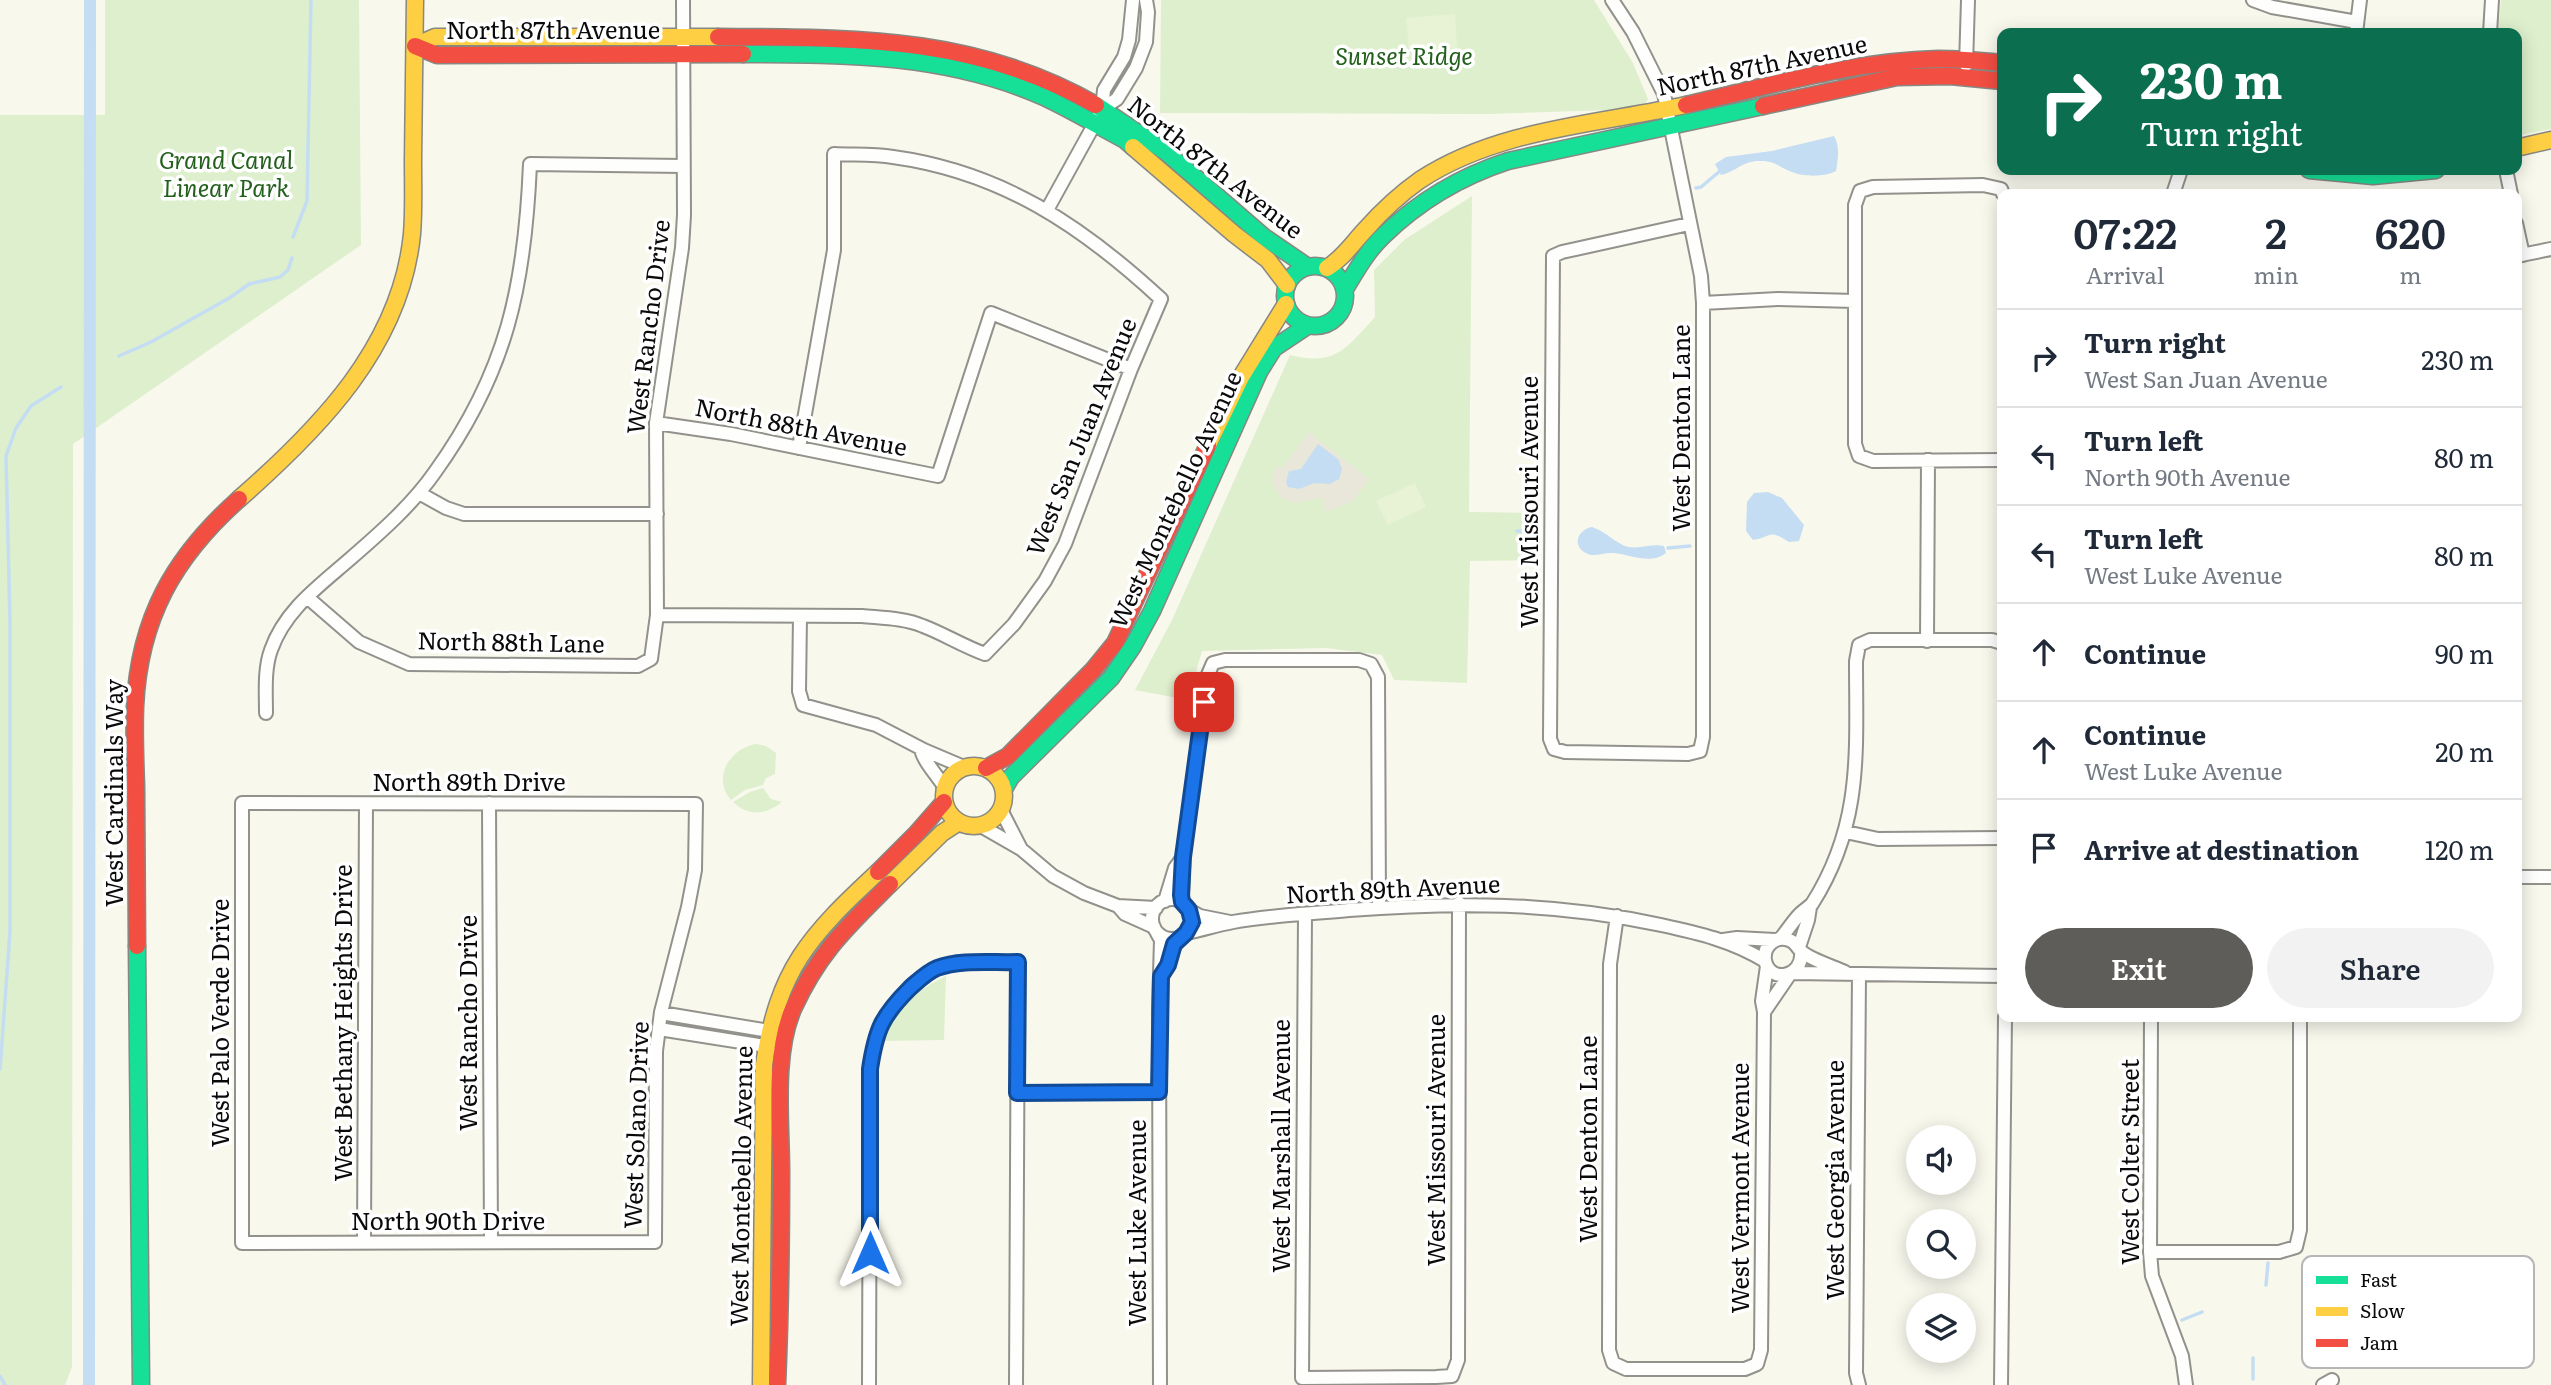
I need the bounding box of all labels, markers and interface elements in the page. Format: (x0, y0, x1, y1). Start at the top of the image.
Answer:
street label: North 87th Avenue (446, 11, 660, 46)
street label: North 87th Avenue (1653, 24, 1870, 103)
park label: Sunset Ridge (1335, 37, 1473, 72)
text: 230 m (2140, 41, 2283, 114)
icon: right (2025, 56, 2116, 147)
street label: North 87th Avenue (1121, 86, 1312, 246)
text: Turn right (2140, 108, 2302, 156)
park label: Grand Canal Linear Park (159, 141, 294, 204)
text: 07:22 (2073, 200, 2177, 262)
text: 2 (2265, 200, 2287, 262)
text: 620 (2375, 200, 2446, 262)
street label: West Rancho Drive (616, 217, 677, 436)
text: Arrival (2086, 257, 2165, 291)
text: min (2254, 257, 2299, 291)
text: m (2399, 257, 2422, 291)
street label: West San Juan Avenue (1016, 312, 1144, 560)
text: Turn right (2084, 322, 2226, 361)
street label: West Denton Lane (1662, 324, 1697, 532)
icon: right (2025, 339, 2063, 377)
text: 230 m (2421, 339, 2494, 378)
text: West San Juan Avenue (2084, 361, 2328, 395)
street label: West Montebello Avenue (1099, 364, 1249, 634)
street label: West Missouri Avenue (1510, 376, 1545, 628)
street label: North 88th Avenue (692, 388, 911, 463)
text: Turn left (2084, 420, 2203, 459)
icon: left (2025, 437, 2063, 475)
text: 80 m (2434, 437, 2494, 476)
text: North 90th Avenue (2084, 459, 2291, 493)
text: Turn left (2084, 518, 2203, 557)
icon: left (2025, 535, 2063, 573)
text: 80 m (2434, 535, 2494, 574)
text: West Luke Avenue (2084, 557, 2283, 591)
street label: North 88th Lane (417, 621, 605, 660)
icon: ahead (2025, 633, 2063, 671)
text: Continue (2084, 633, 2206, 672)
text: 90 m (2435, 633, 2494, 672)
pin (1174, 672, 1234, 732)
street label: West Cardinals Way (95, 679, 130, 907)
icon: arrive (1185, 683, 1223, 721)
text: Continue (2084, 714, 2206, 753)
icon: ahead (2025, 731, 2063, 769)
text: 20 m (2435, 731, 2494, 770)
text: West Luke Avenue (2084, 753, 2283, 787)
street label: North 89th Drive (372, 763, 566, 798)
icon: arrive (2025, 829, 2063, 867)
text: Arrive at destination (2084, 829, 2359, 868)
text: 120 m (2425, 829, 2494, 868)
street label: West Bethany Heights Drive (324, 864, 359, 1182)
street label: North 89th Avenue (1285, 864, 1501, 911)
street label: West Palo Verde Drive (201, 899, 236, 1147)
street label: West Rancho Drive (449, 915, 484, 1131)
button: Exit (2025, 928, 2253, 1008)
button: Share (2267, 928, 2494, 1008)
street label: West Missouri Avenue (1417, 1014, 1452, 1266)
street label: West Marshall Avenue (1262, 1019, 1297, 1273)
street label: West Solano Drive (613, 1021, 656, 1229)
street label: West Denton Lane (1569, 1035, 1604, 1243)
street label: West Montebello Avenue (720, 1045, 759, 1327)
street label: West Colter Street (2111, 1059, 2146, 1265)
street label: West Georgia Avenue (1816, 1060, 1851, 1300)
street label: West Vermont Avenue (1721, 1062, 1756, 1314)
street label: West Luke Avenue (1118, 1119, 1153, 1327)
map controls (1906, 1125, 1976, 1363)
button: sound (1906, 1125, 1976, 1195)
street label: North 90th Drive (351, 1202, 545, 1237)
button: search (1906, 1209, 1976, 1279)
position arrow (833, 1216, 907, 1290)
legend (2302, 1256, 2534, 1368)
text: Fast (2360, 1265, 2397, 1293)
button: layers (1906, 1293, 1976, 1363)
text: Slow (2360, 1296, 2405, 1324)
text: Jam (2360, 1328, 2398, 1356)

